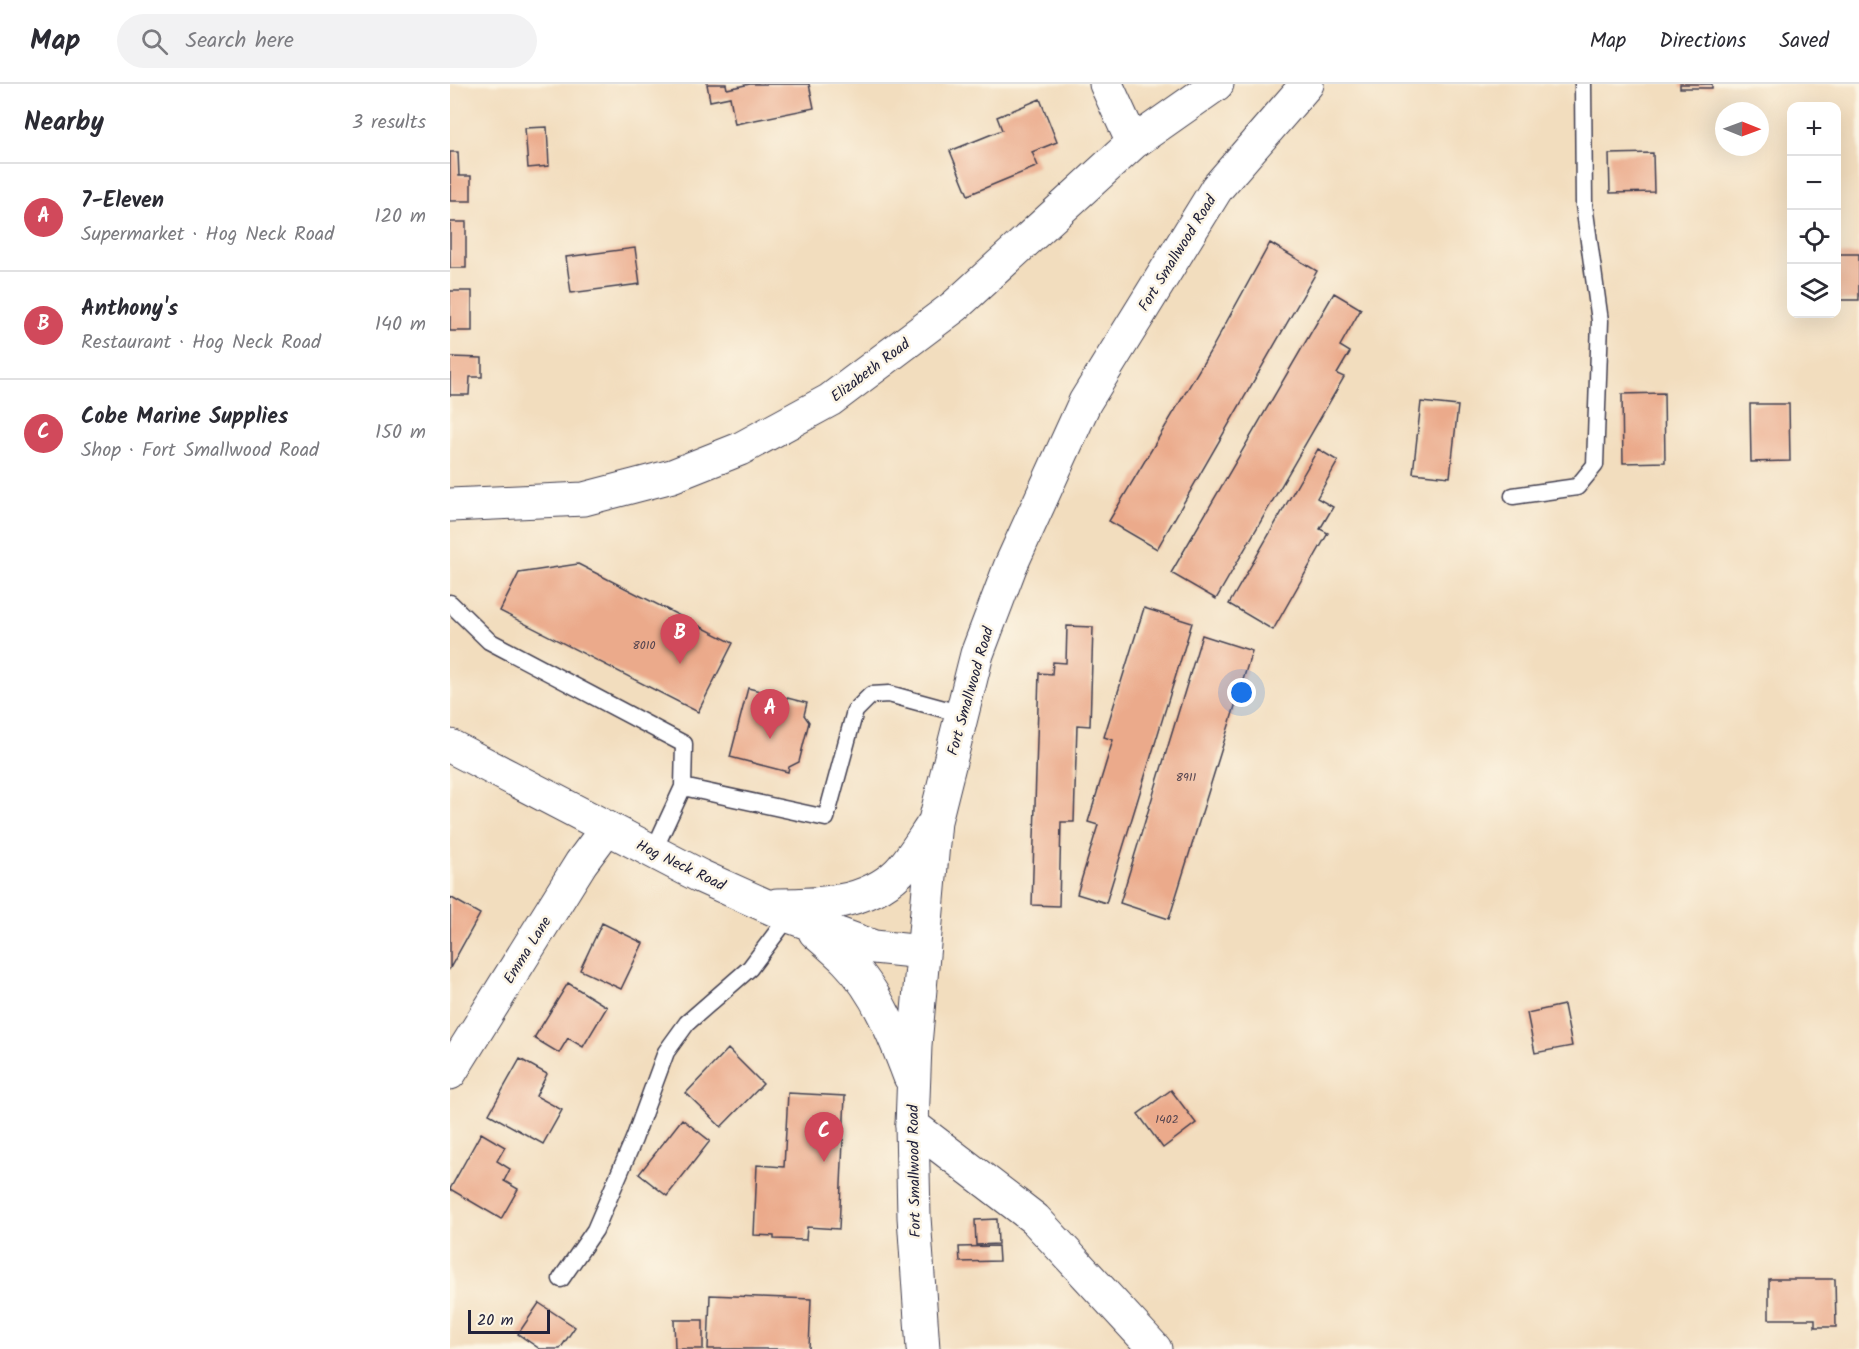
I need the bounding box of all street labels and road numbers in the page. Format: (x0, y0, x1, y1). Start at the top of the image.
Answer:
street label: Fort Smallwood Road (1132, 190, 1224, 316)
street label: Elizabeth Road (826, 333, 916, 409)
street label: Fort Smallwood Road (941, 624, 1001, 758)
street label: Hog Neck Road (632, 834, 730, 898)
street label: Emma Lane (498, 912, 558, 989)
street label: Fort Smallwood Road (902, 1104, 928, 1238)

